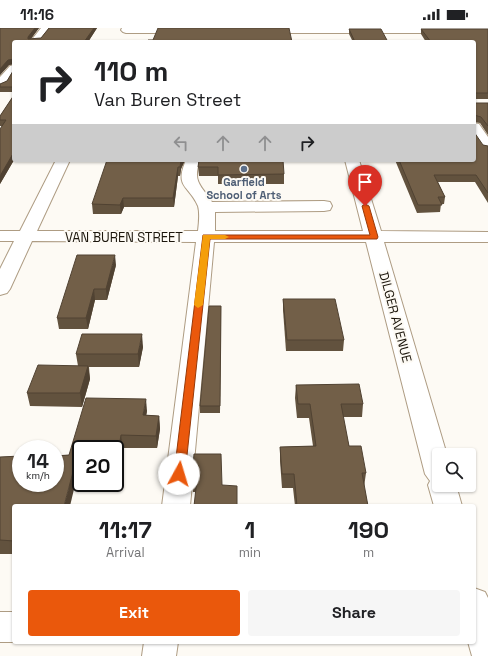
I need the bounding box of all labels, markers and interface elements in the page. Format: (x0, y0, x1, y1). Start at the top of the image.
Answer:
text: 11:16 (20, 5, 54, 24)
text: 110 m (94, 53, 168, 89)
icon: right (28, 56, 80, 108)
text: Van Buren Street (94, 88, 241, 111)
icon: left (170, 132, 192, 154)
icon: ahead (212, 132, 234, 154)
icon: ahead (254, 132, 276, 154)
icon: right (296, 132, 318, 154)
marker: Garfield School of Arts (239, 164, 249, 174)
pin (348, 165, 382, 206)
icon: arrive (354, 171, 376, 193)
place label: Garfield School of Arts (206, 175, 282, 202)
street label: VAN BUREN STREET (65, 229, 183, 246)
street label: DILGER AVENUE (375, 270, 416, 364)
speed limit sign: 20 (72, 440, 124, 492)
text: 14 (27, 448, 49, 474)
map controls (432, 448, 476, 492)
button: search (432, 448, 476, 492)
position arrow (158, 453, 200, 495)
text: km/h (26, 469, 50, 482)
text: 11:17 (99, 514, 152, 545)
text: 1 (244, 514, 255, 545)
text: 190 (348, 514, 389, 545)
text: Arrival (106, 544, 145, 561)
text: min (239, 544, 261, 561)
text: m (363, 544, 374, 561)
button: Exit (28, 590, 240, 636)
button: Share (248, 590, 460, 636)

